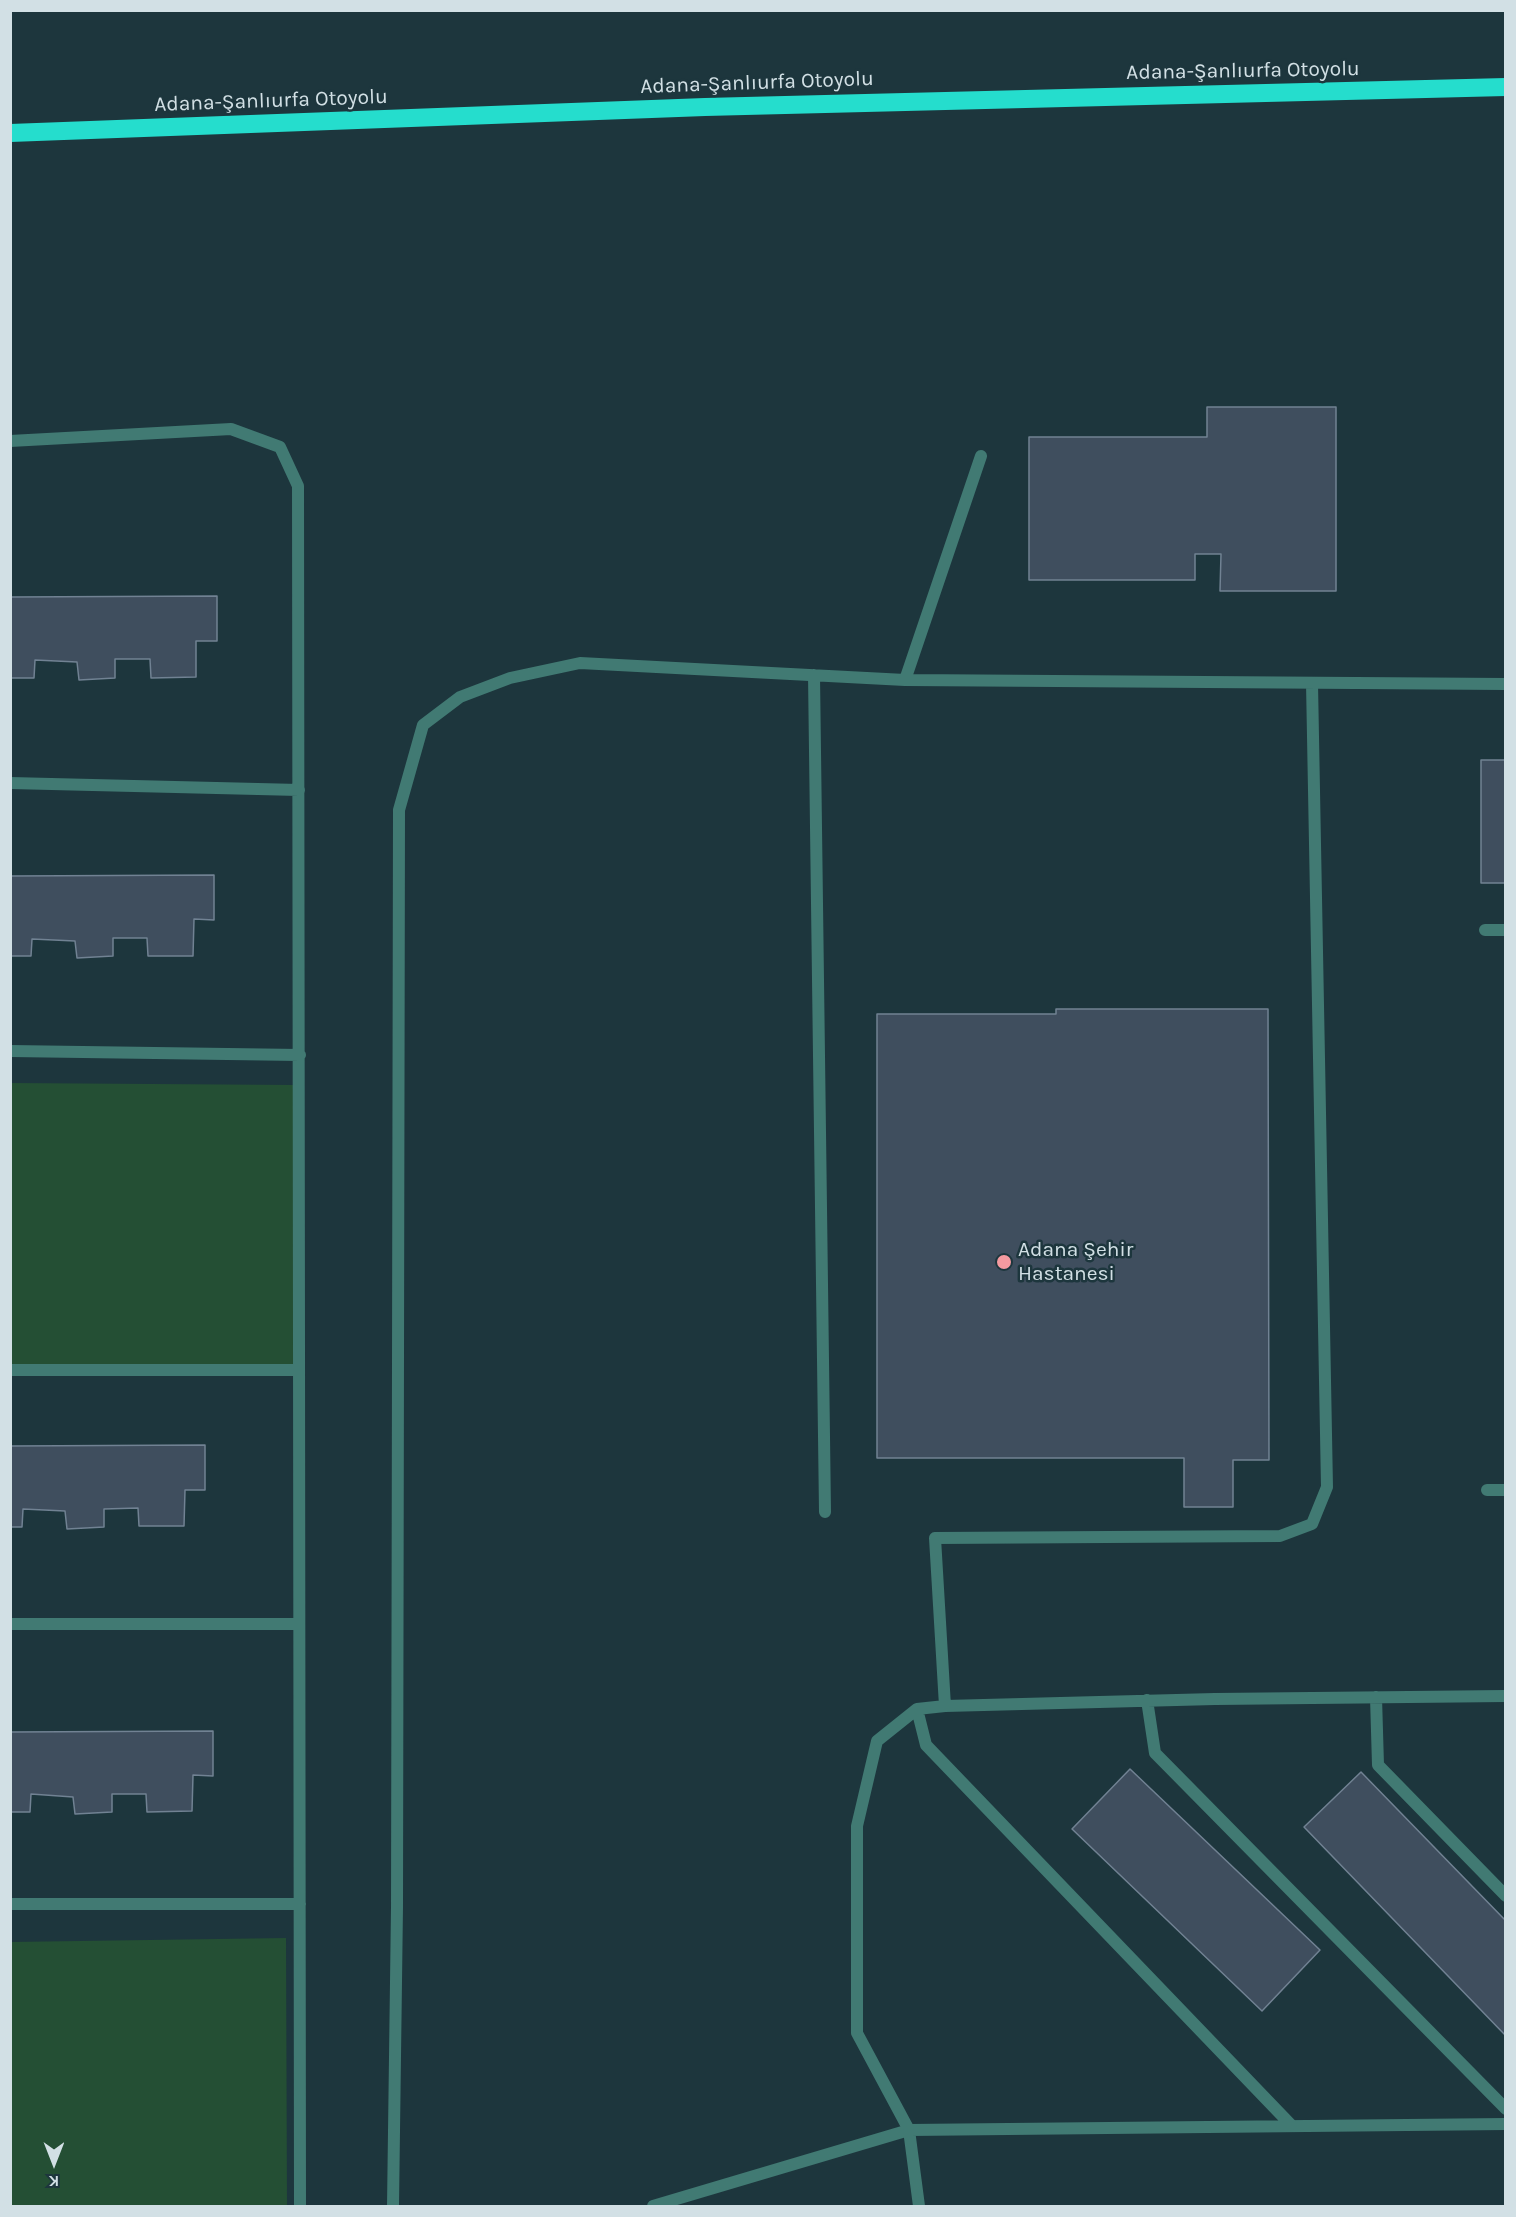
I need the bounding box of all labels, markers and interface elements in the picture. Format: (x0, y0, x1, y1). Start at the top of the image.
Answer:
street label: Adana-Şanlıurfa Otoyolu (1126, 56, 1360, 86)
street label: Adana-Şanlıurfa Otoyolu (640, 66, 874, 100)
street label: Adana-Şanlıurfa Otoyolu (154, 84, 388, 118)
place label: Adana Şehir Hastanesi (1018, 1237, 1133, 1287)
marker: Adana Şehir Hastanesi (995, 1253, 1013, 1271)
north arrow (24, 2133, 84, 2193)
text: K (49, 2172, 59, 2191)

